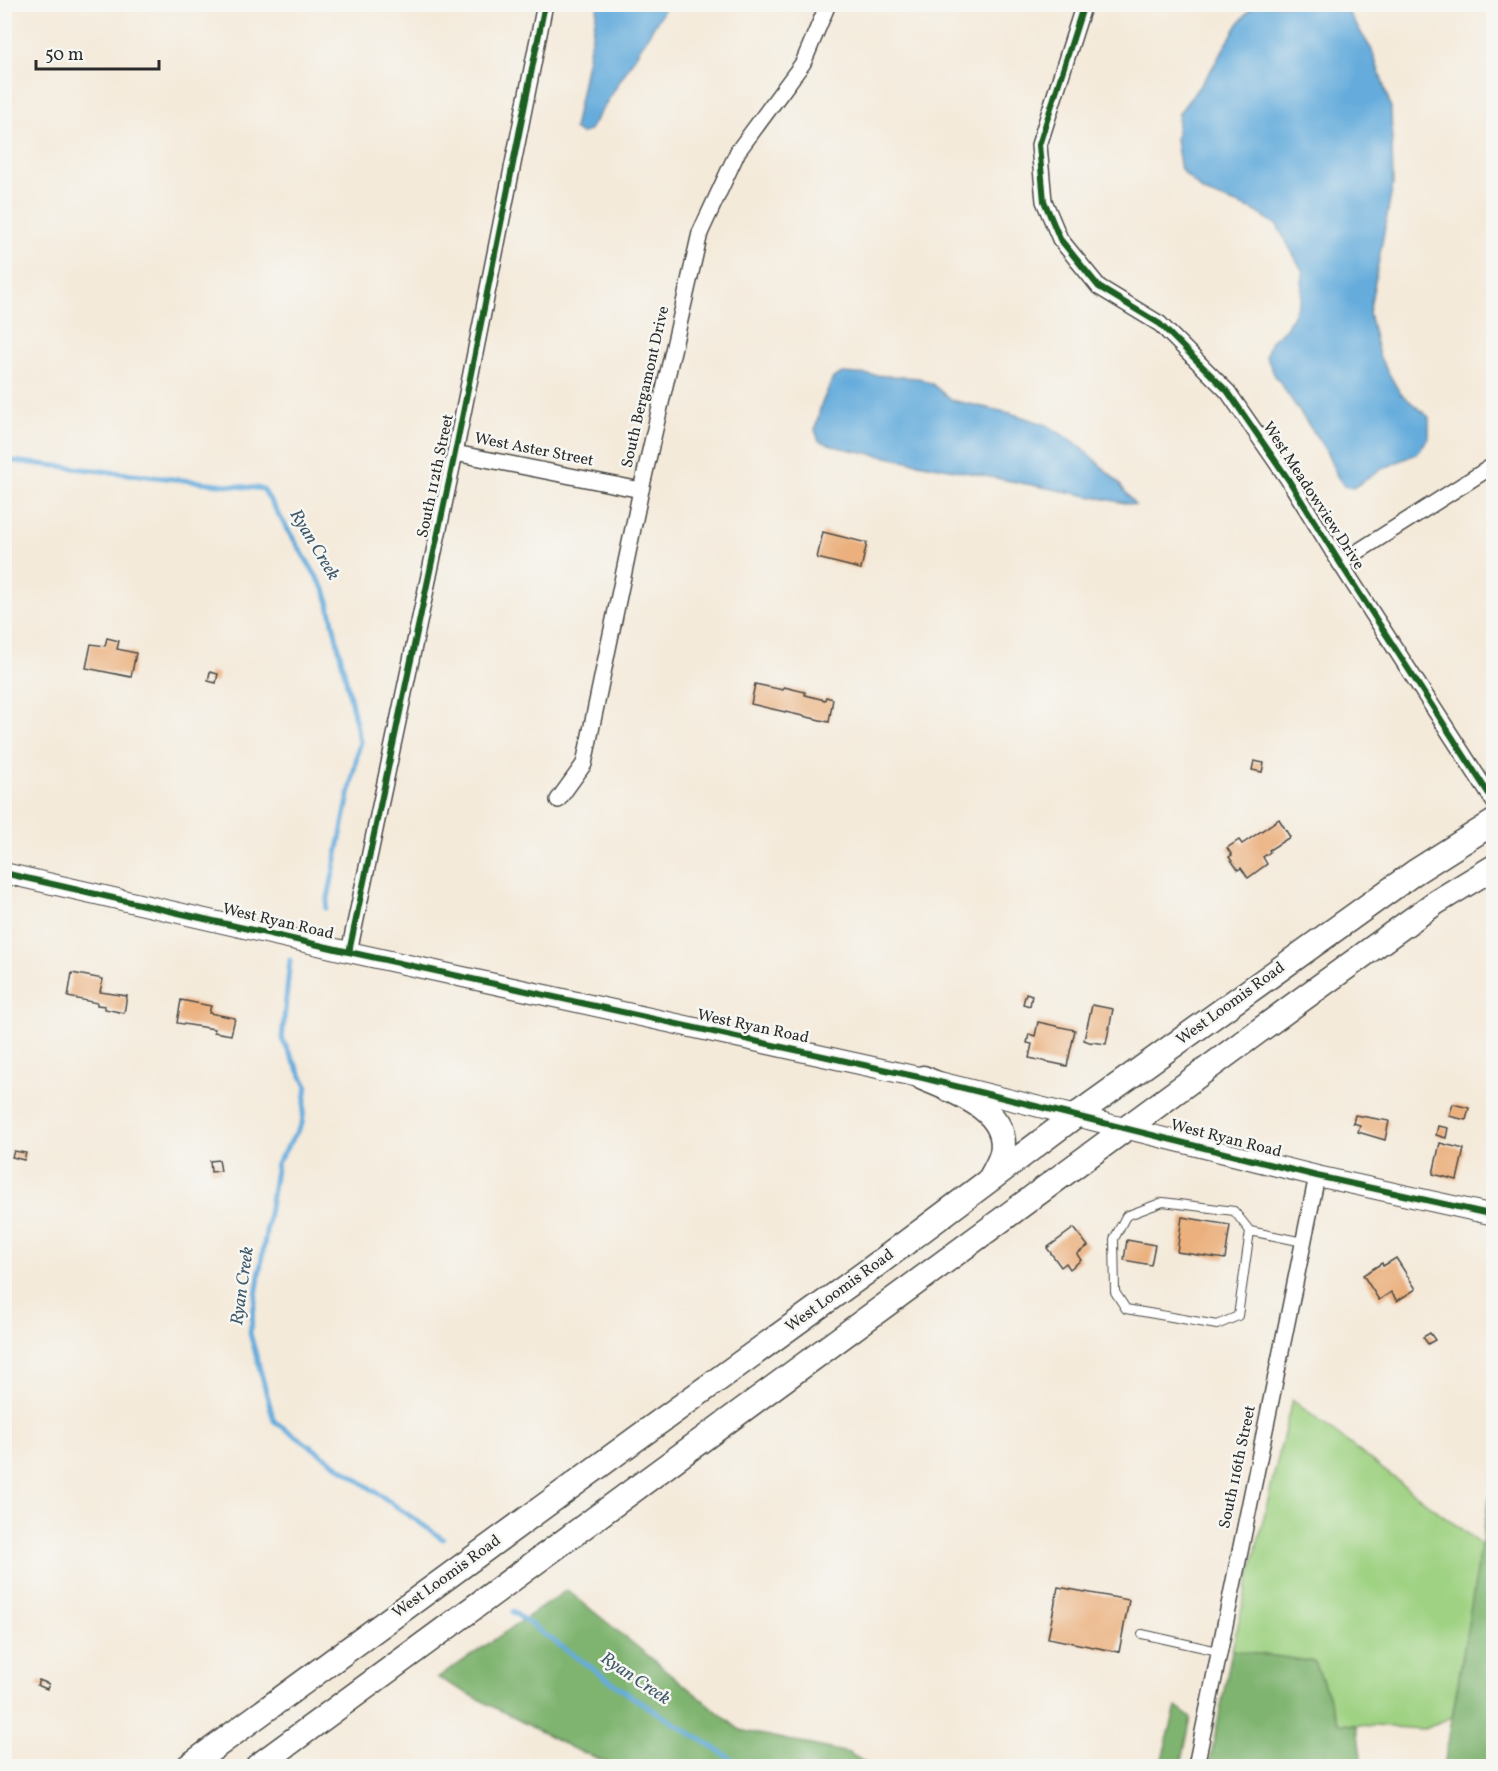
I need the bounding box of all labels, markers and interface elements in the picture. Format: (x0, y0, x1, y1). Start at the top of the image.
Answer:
scale bar (36, 33, 159, 71)
text: 50 m (45, 43, 84, 68)
street label: South Bergamont Drive (617, 304, 675, 470)
street label: South 112th Street (412, 412, 460, 540)
street label: West Meadowview Drive (1257, 418, 1369, 574)
street label: West Aster Street (473, 428, 596, 472)
water label: Ryan Creek (283, 505, 345, 585)
street label: West Ryan Road (220, 898, 336, 946)
street label: West Loomis Road (1172, 957, 1290, 1051)
street label: West Ryan Road (695, 1004, 811, 1050)
street label: West Ryan Road (1168, 1115, 1284, 1163)
street label: West Loomis Road (781, 1244, 899, 1338)
water label: Ryan Creek (225, 1245, 261, 1327)
street label: South 116th Street (1214, 1403, 1262, 1531)
street label: West Loomis Road (388, 1530, 506, 1624)
water label: Ryan Creek (595, 1647, 675, 1711)

